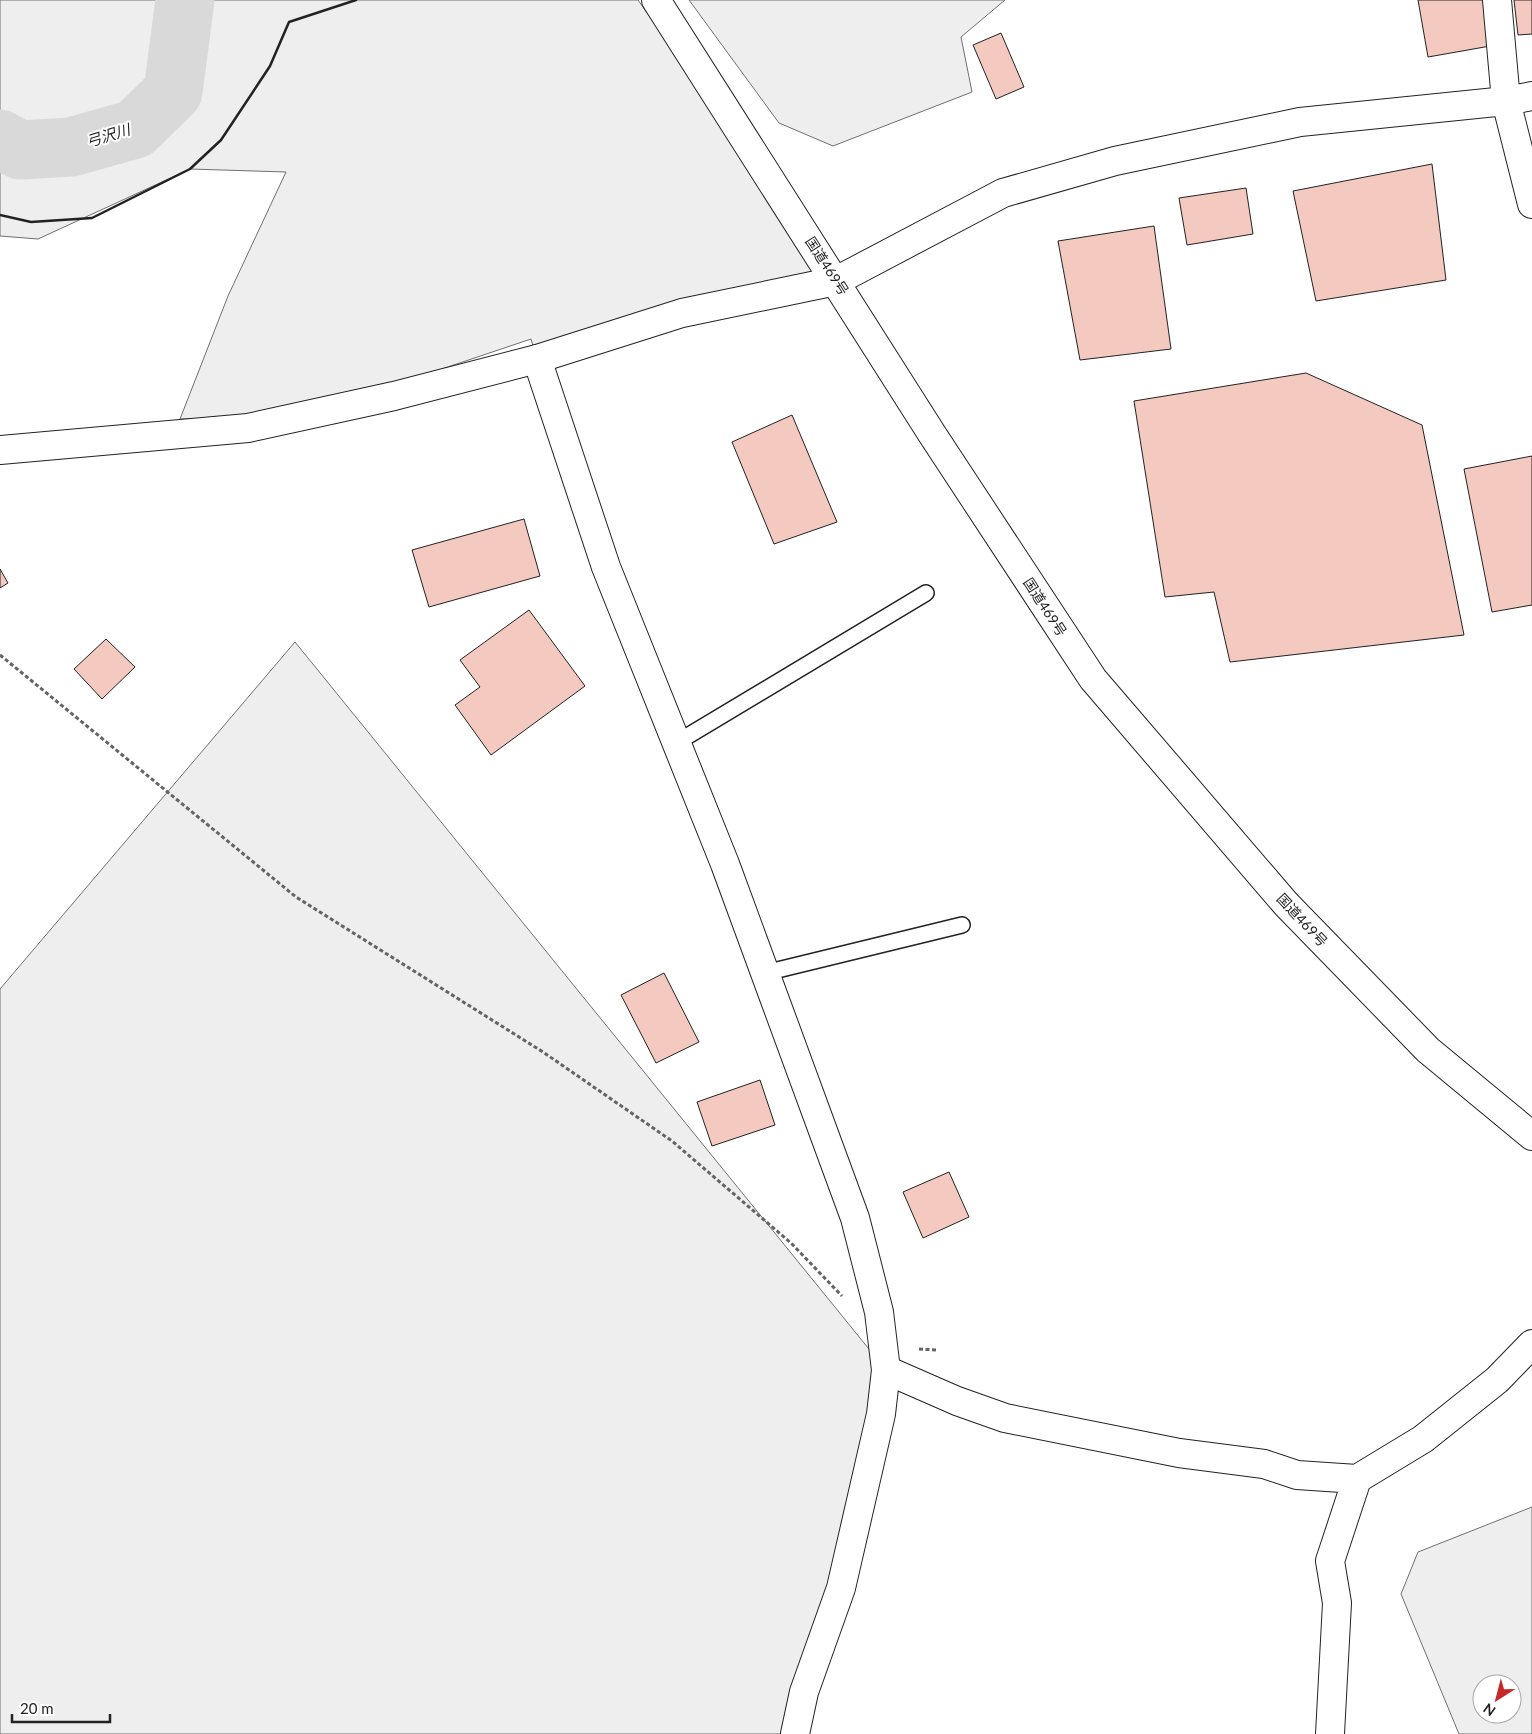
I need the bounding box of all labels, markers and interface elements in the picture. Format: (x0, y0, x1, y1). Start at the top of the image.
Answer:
water label: 弓沢川 (84, 119, 134, 150)
street label: 国道469号 (802, 233, 853, 298)
street label: 国道469号 (1020, 574, 1071, 639)
street label: 国道469号 (1274, 890, 1331, 950)
north arrow (1472, 1674, 1522, 1724)
scale bar (12, 1692, 110, 1724)
text: 20 m (20, 1699, 54, 1717)
text: N (1480, 1700, 1498, 1720)

